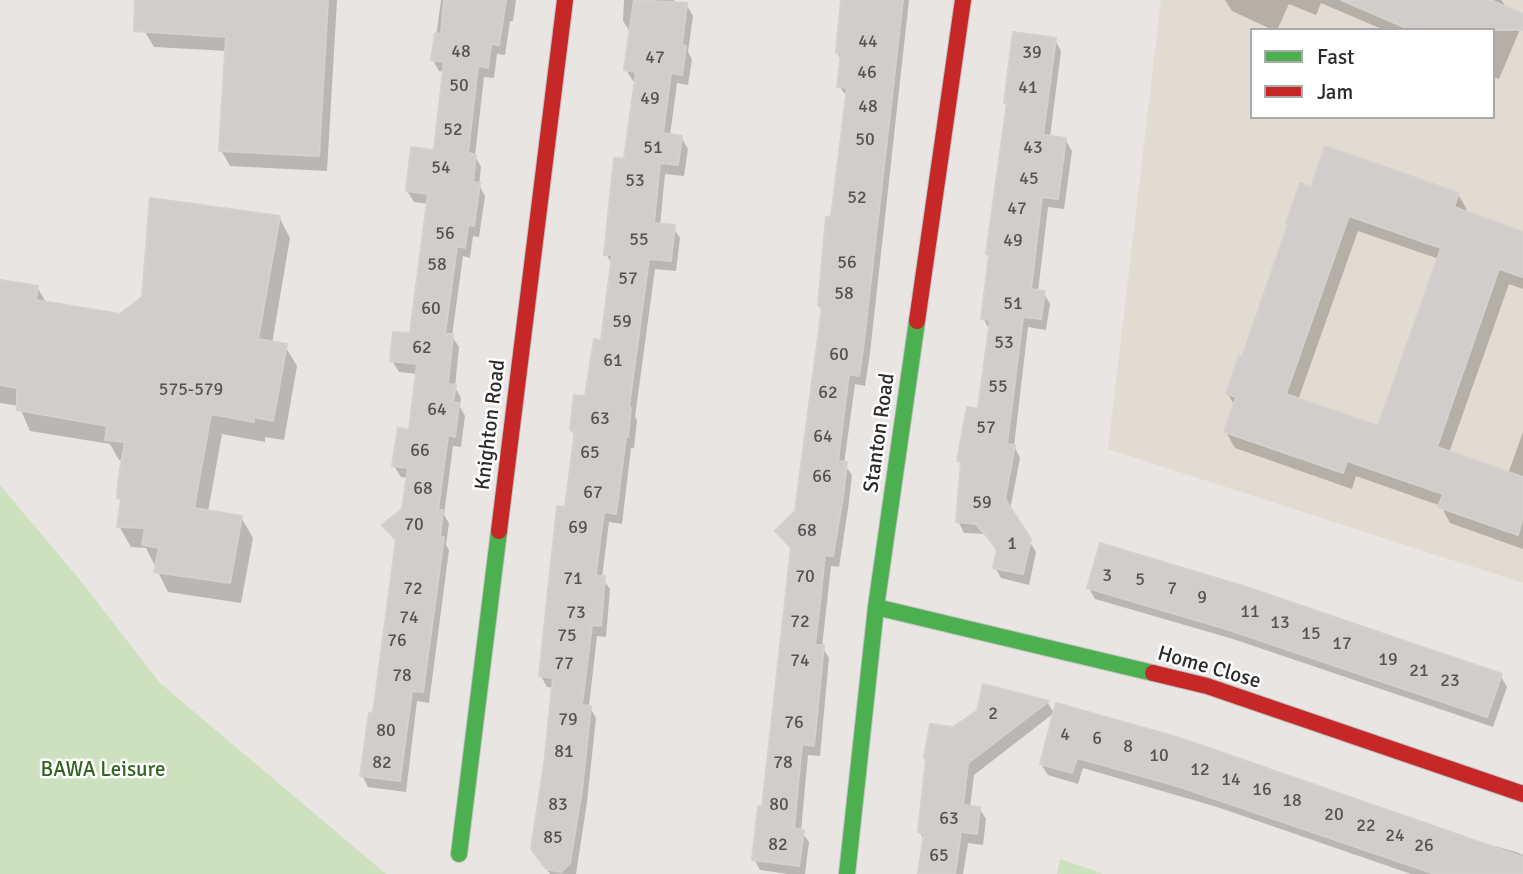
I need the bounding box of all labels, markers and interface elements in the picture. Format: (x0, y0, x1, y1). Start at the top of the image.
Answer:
legend (1250, 28, 1495, 119)
house number: 44 (858, 31, 878, 53)
house number: 48 (451, 41, 471, 63)
house number: 39 (1022, 42, 1042, 64)
text: Fast (1317, 44, 1354, 70)
house number: 47 (645, 47, 665, 69)
house number: 46 (857, 62, 877, 84)
house number: 50 (449, 75, 469, 97)
house number: 41 (1018, 77, 1038, 99)
text: Jam (1317, 79, 1353, 105)
house number: 49 (640, 88, 660, 110)
house number: 48 (858, 96, 878, 118)
house number: 52 (443, 119, 463, 141)
house number: 50 (855, 129, 875, 151)
house number: 51 (643, 137, 663, 159)
house number: 43 (1023, 137, 1043, 159)
house number: 54 (431, 157, 451, 179)
house number: 45 (1019, 168, 1039, 190)
house number: 53 (625, 170, 645, 192)
house number: 52 (847, 187, 867, 209)
house number: 47 (1007, 198, 1027, 220)
house number: 56 (435, 223, 455, 245)
house number: 55 (629, 229, 649, 251)
house number: 49 (1003, 230, 1023, 252)
house number: 56 (837, 252, 857, 274)
house number: 58 (427, 254, 447, 276)
house number: 57 (618, 268, 638, 290)
house number: 58 (834, 283, 854, 305)
house number: 51 (1003, 293, 1023, 315)
house number: 60 (421, 298, 441, 320)
house number: 59 (612, 311, 632, 333)
house number: 53 (994, 332, 1014, 354)
house number: 62 (412, 337, 432, 359)
house number: 60 (829, 344, 849, 366)
house number: 61 (603, 350, 623, 372)
street label: Knighton Road (470, 358, 512, 492)
street label: Stanton Road (859, 372, 901, 494)
house number: 55 (988, 376, 1008, 398)
house number: 575-579 (159, 379, 223, 401)
house number: 62 (818, 382, 838, 404)
house number: 64 (427, 399, 447, 421)
house number: 63 (590, 408, 610, 430)
house number: 57 (976, 417, 996, 439)
house number: 64 (813, 426, 833, 448)
house number: 66 (410, 440, 430, 462)
house number: 65 (580, 442, 600, 464)
house number: 66 (812, 466, 832, 488)
house number: 68 (413, 478, 433, 500)
house number: 67 (583, 482, 603, 504)
house number: 59 (972, 492, 992, 514)
house number: 70 (404, 514, 424, 536)
house number: 69 (568, 517, 588, 539)
house number: 68 (797, 520, 817, 542)
house number: 1 (1007, 533, 1017, 555)
house number: 3 (1102, 565, 1112, 587)
house number: 70 (795, 566, 815, 588)
house number: 71 (563, 568, 583, 590)
house number: 5 (1135, 569, 1145, 591)
house number: 72 (403, 578, 423, 600)
house number: 7 (1167, 578, 1177, 600)
house number: 9 (1197, 587, 1207, 609)
house number: 11 (1240, 601, 1260, 623)
house number: 73 (566, 602, 586, 624)
house number: 74 (399, 607, 419, 629)
house number: 72 (790, 611, 810, 633)
house number: 13 (1270, 612, 1290, 634)
house number: 15 (1301, 623, 1321, 645)
house number: 75 (557, 625, 577, 647)
house number: 76 (387, 630, 407, 652)
house number: 17 (1332, 633, 1352, 655)
street label: Home Close (1154, 641, 1264, 695)
house number: 19 (1378, 649, 1398, 671)
house number: 74 (790, 650, 810, 672)
house number: 77 (554, 653, 574, 675)
house number: 21 (1409, 660, 1429, 682)
house number: 78 (392, 665, 412, 687)
house number: 23 (1440, 670, 1460, 692)
house number: 2 (988, 703, 998, 725)
house number: 79 (558, 709, 578, 731)
house number: 76 (784, 712, 804, 734)
house number: 80 (376, 720, 396, 742)
house number: 4 (1060, 724, 1070, 746)
house number: 6 (1092, 728, 1102, 750)
house number: 8 (1123, 736, 1133, 758)
house number: 81 (554, 741, 574, 763)
house number: 10 (1149, 745, 1169, 767)
house number: 82 (372, 752, 392, 774)
house number: 78 (773, 752, 793, 774)
park label: BAWA Leisure (41, 757, 165, 783)
house number: 12 (1190, 759, 1210, 781)
house number: 14 (1221, 769, 1241, 791)
house number: 16 (1252, 779, 1272, 801)
house number: 18 (1282, 790, 1302, 812)
house number: 83 (548, 794, 568, 816)
house number: 80 (769, 794, 789, 816)
house number: 20 (1324, 804, 1344, 826)
house number: 63 (939, 808, 959, 830)
house number: 22 (1356, 815, 1376, 837)
house number: 24 (1385, 825, 1405, 847)
house number: 85 (543, 827, 563, 849)
house number: 82 (768, 834, 788, 856)
house number: 26 (1414, 835, 1434, 857)
house number: 65 (929, 845, 949, 867)

